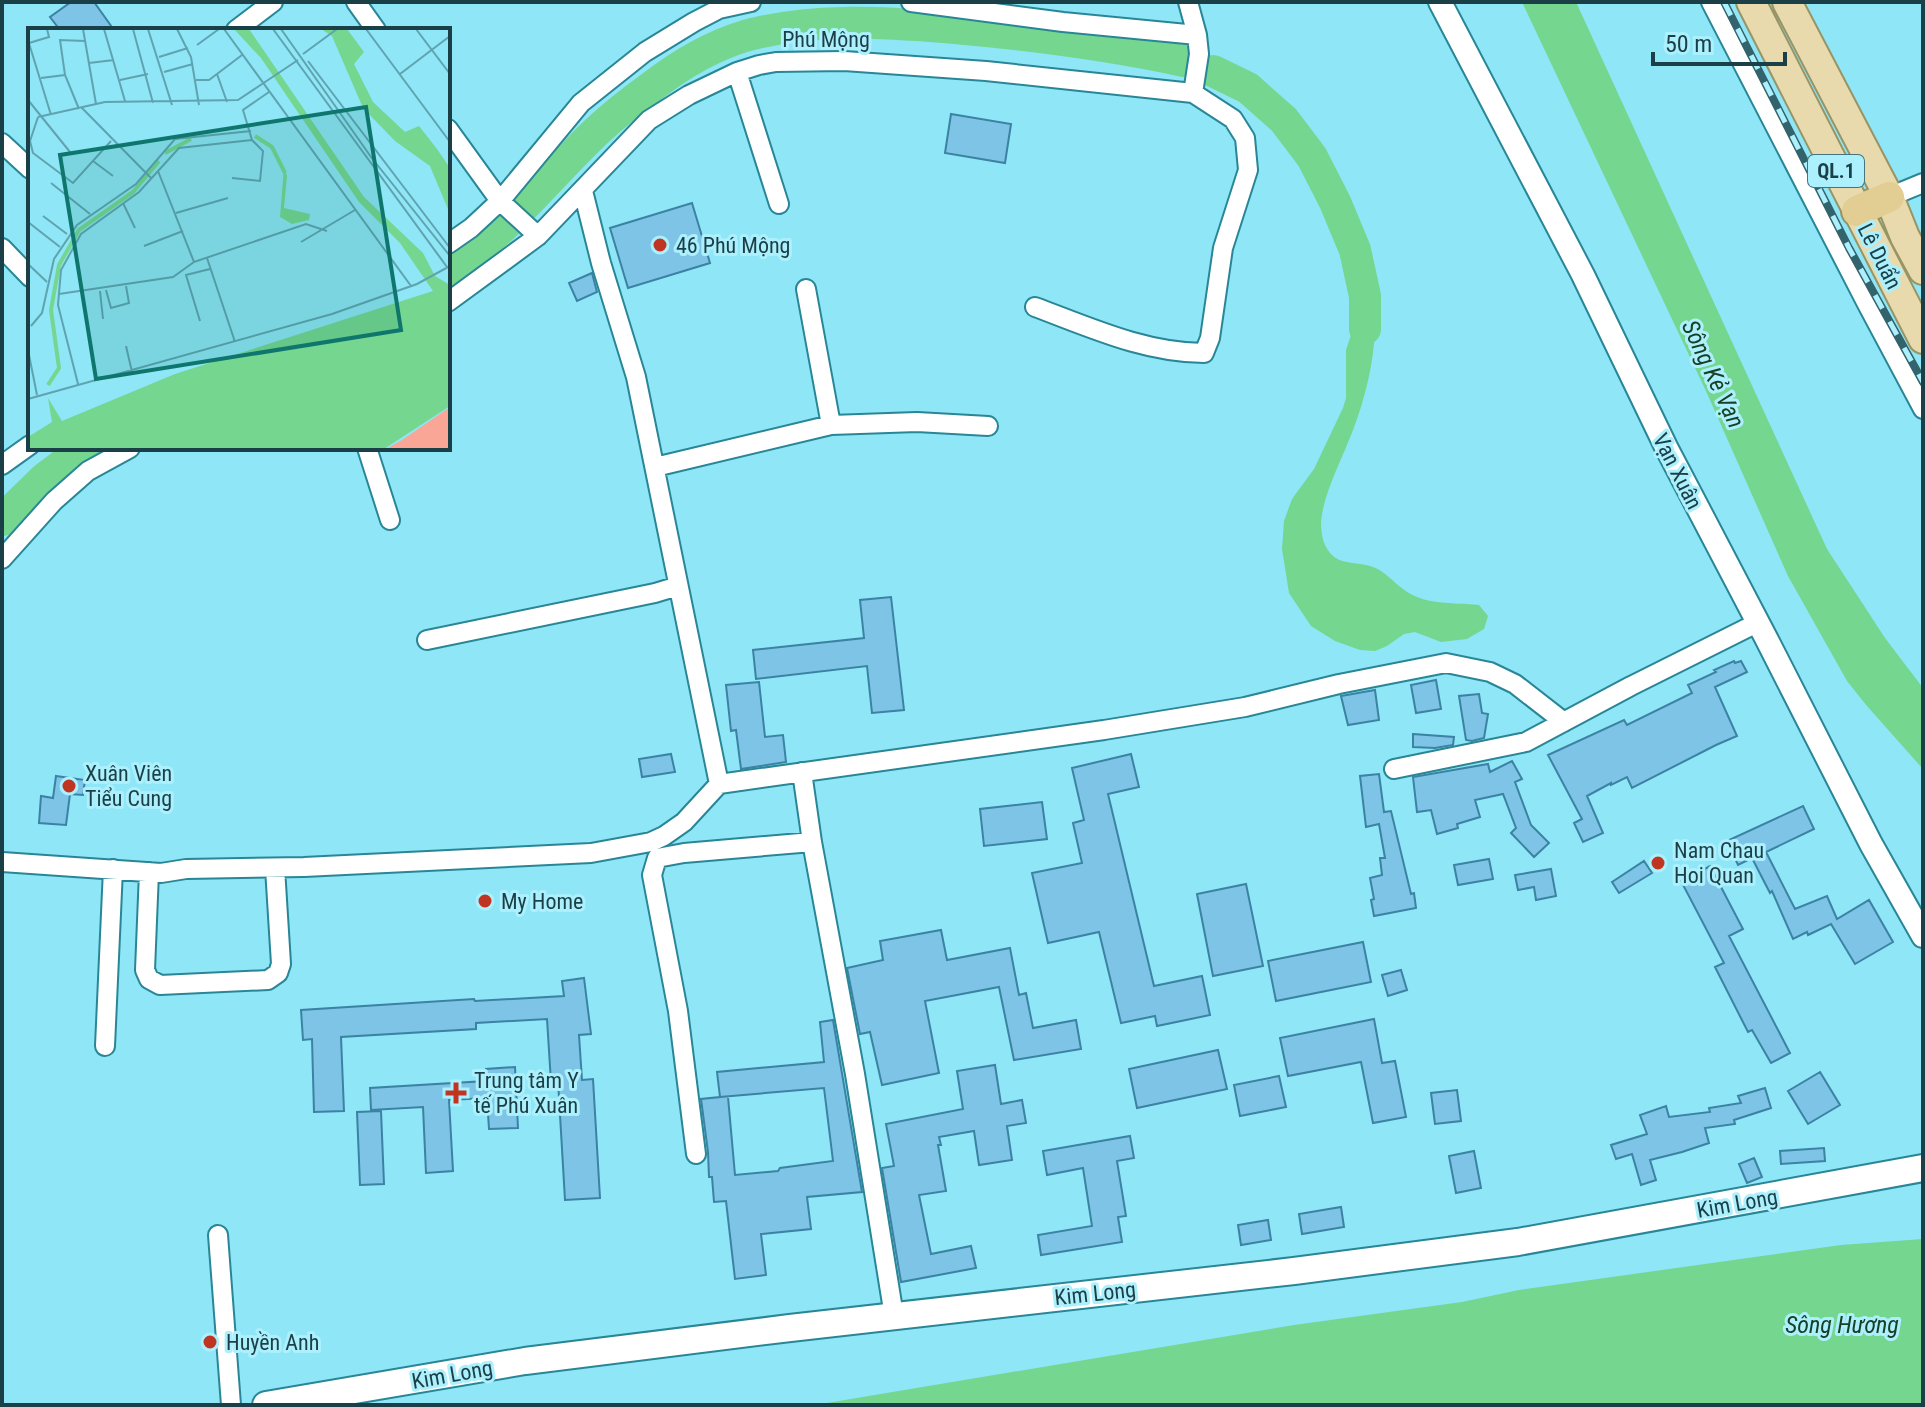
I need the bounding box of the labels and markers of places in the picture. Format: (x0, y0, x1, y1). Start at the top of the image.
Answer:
place label: 46 Phú Mộng (676, 233, 790, 258)
marker: 46 Phú Mộng (651, 236, 669, 254)
place label: Xuân Viên Tiểu Cung (85, 761, 172, 811)
marker: Xuân Viên Tiểu Cung (60, 777, 78, 795)
place label: Nam Chau Hoi Quan (1674, 838, 1764, 888)
marker: Nam Chau Hoi Quan (1649, 854, 1667, 872)
place label: My Home (501, 889, 583, 914)
marker: My Home (476, 892, 494, 910)
place label: Trung tâm Y tế Phú Xuân (474, 1068, 579, 1118)
marker: Trung tâm Y tế Phú Xuân (445, 1082, 467, 1104)
place label: Huyền Anh (226, 1330, 319, 1355)
marker: Huyền Anh (201, 1333, 219, 1351)

